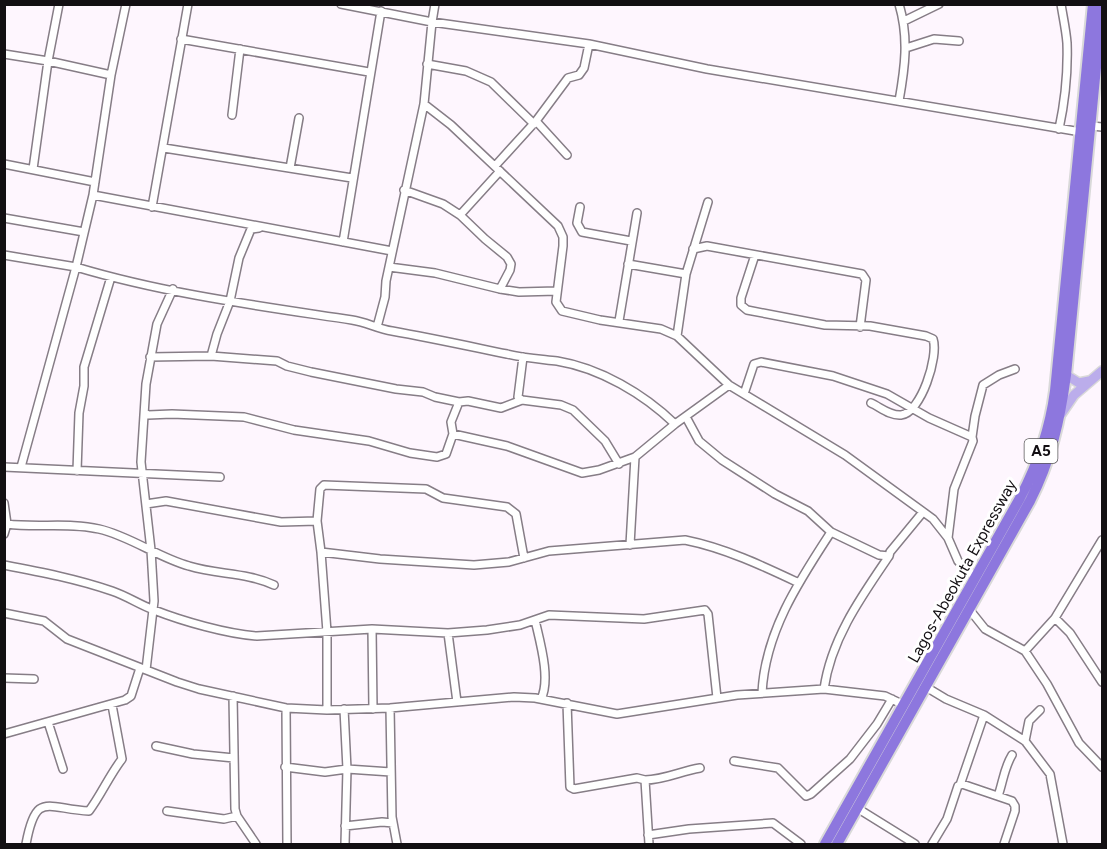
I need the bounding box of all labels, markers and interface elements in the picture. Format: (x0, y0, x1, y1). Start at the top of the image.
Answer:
road number: A5 (1024, 439, 1058, 463)
street label: Lagos-Abeokuta Expressway (904, 475, 1021, 666)

